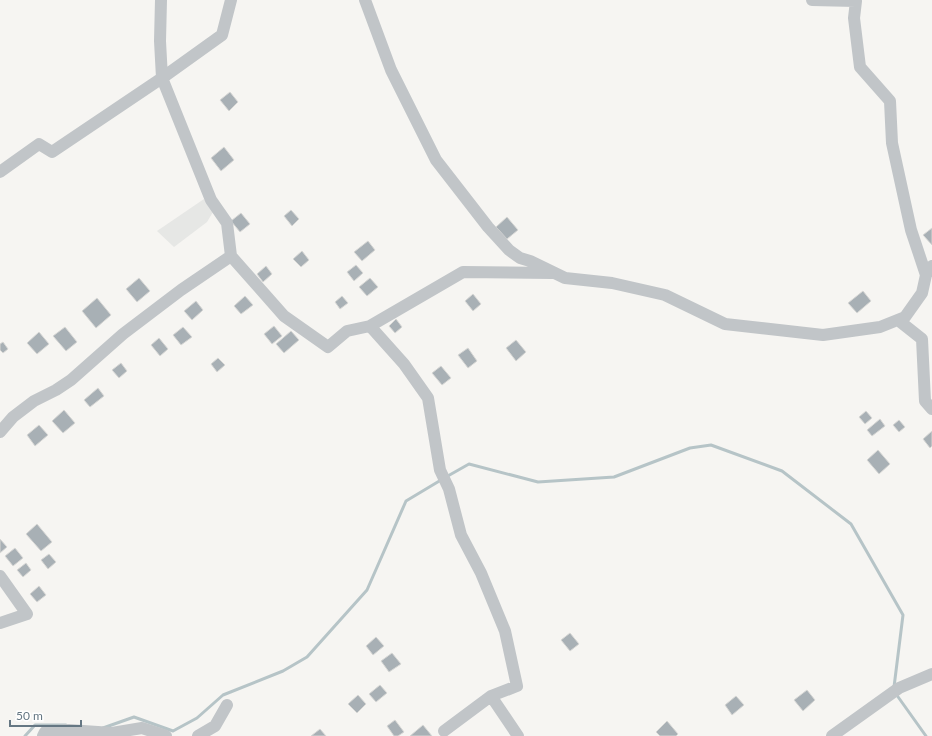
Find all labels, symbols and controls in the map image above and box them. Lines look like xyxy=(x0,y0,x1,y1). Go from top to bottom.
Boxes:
scale bar xyxy=(10,702,81,728)
text: 50 m xyxy=(16,708,43,723)

